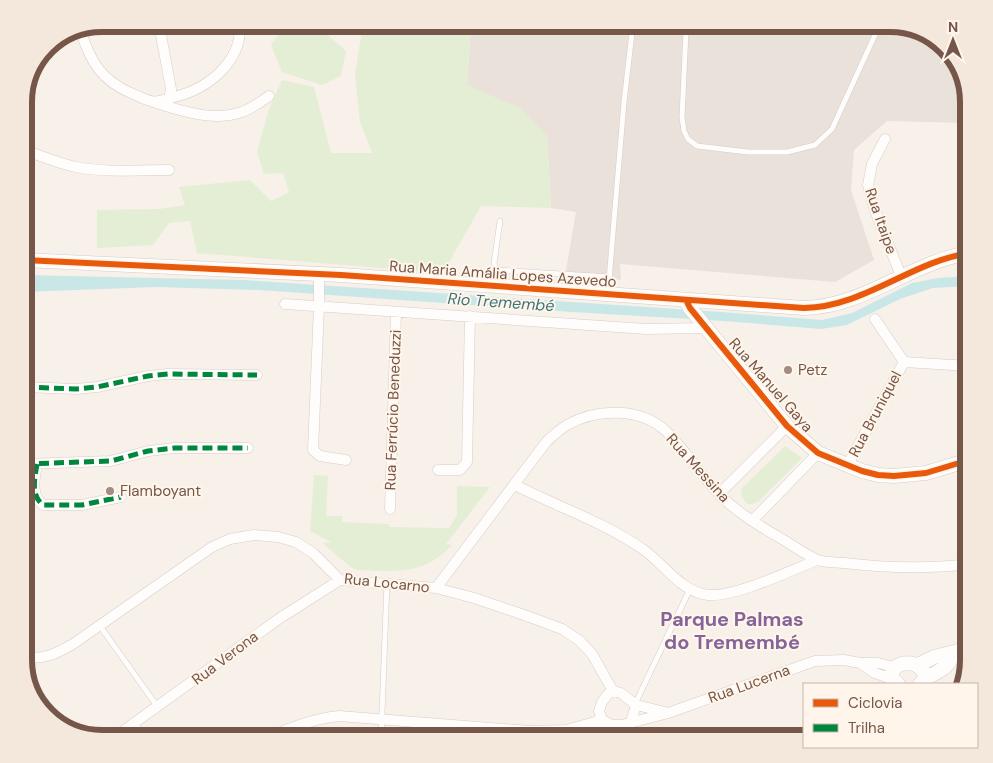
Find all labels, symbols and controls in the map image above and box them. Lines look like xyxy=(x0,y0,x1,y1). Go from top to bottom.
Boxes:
north arrow xyxy=(928,15,978,65)
text: N xyxy=(948,18,958,36)
street label: Rua Itaipe xyxy=(860,185,902,257)
street label: Rua Maria Amália Lopes Azevedo xyxy=(389,256,617,292)
water label: Rio Tremembé xyxy=(447,288,555,316)
street label: Rua Ferrúcio Beneduzzi xyxy=(380,329,406,491)
street label: Rua Manuel Gaya xyxy=(724,334,818,436)
place label: Petz xyxy=(798,360,827,380)
marker: Petz xyxy=(782,364,794,376)
street label: Rua Bruniquel xyxy=(844,367,906,461)
street label: Rua Messina xyxy=(662,429,734,507)
place label: Flamboyant xyxy=(120,481,201,501)
marker: Flamboyant xyxy=(104,485,116,497)
street label: Rua Locarno xyxy=(343,569,431,597)
district label: Parque Palmas do Tremembé xyxy=(660,606,804,655)
street label: Rua Verona xyxy=(188,626,262,690)
street label: Rua Lucerna xyxy=(705,660,793,708)
legend xyxy=(803,683,978,748)
text: Ciclovia xyxy=(848,693,902,713)
text: Trilha xyxy=(848,718,885,738)

